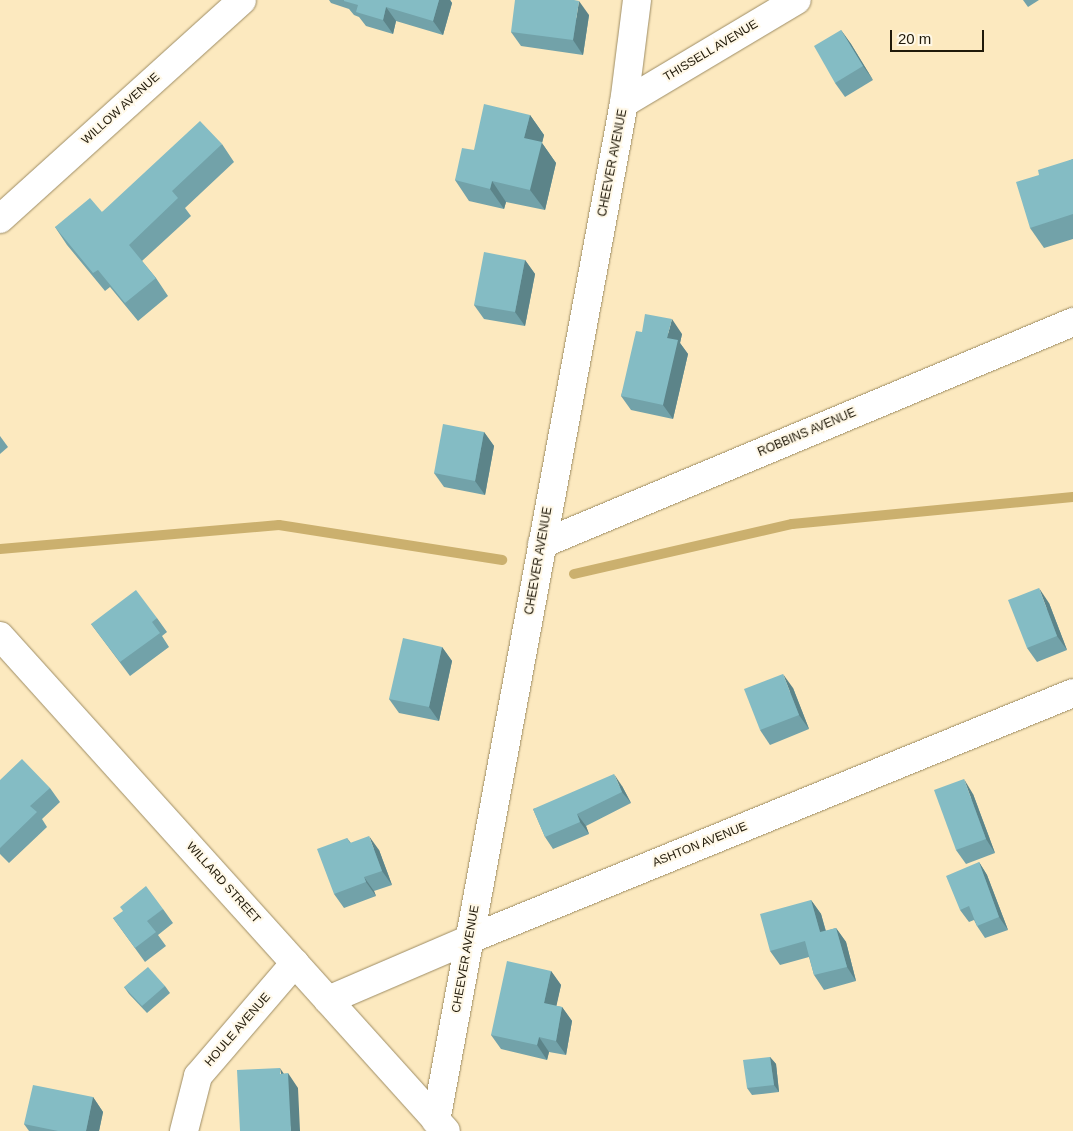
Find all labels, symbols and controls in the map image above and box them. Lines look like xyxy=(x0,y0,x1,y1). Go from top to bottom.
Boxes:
street label: THISSELL AVENUE xyxy=(661,17,761,85)
scale bar xyxy=(893,20,987,52)
text: 20 m xyxy=(898,30,931,47)
street label: WILLOW AVENUE xyxy=(79,70,163,148)
street label: CHEEVER AVENUE xyxy=(595,108,631,218)
street label: ROBBINS AVENUE xyxy=(755,406,859,460)
street label: CHEEVER AVENUE xyxy=(522,506,556,616)
street label: ASHTON AVENUE xyxy=(650,819,750,871)
street label: WILLARD STREET xyxy=(183,840,263,926)
street label: CHEEVER AVENUE xyxy=(449,904,483,1014)
street label: HOULE AVENUE xyxy=(202,990,274,1070)

